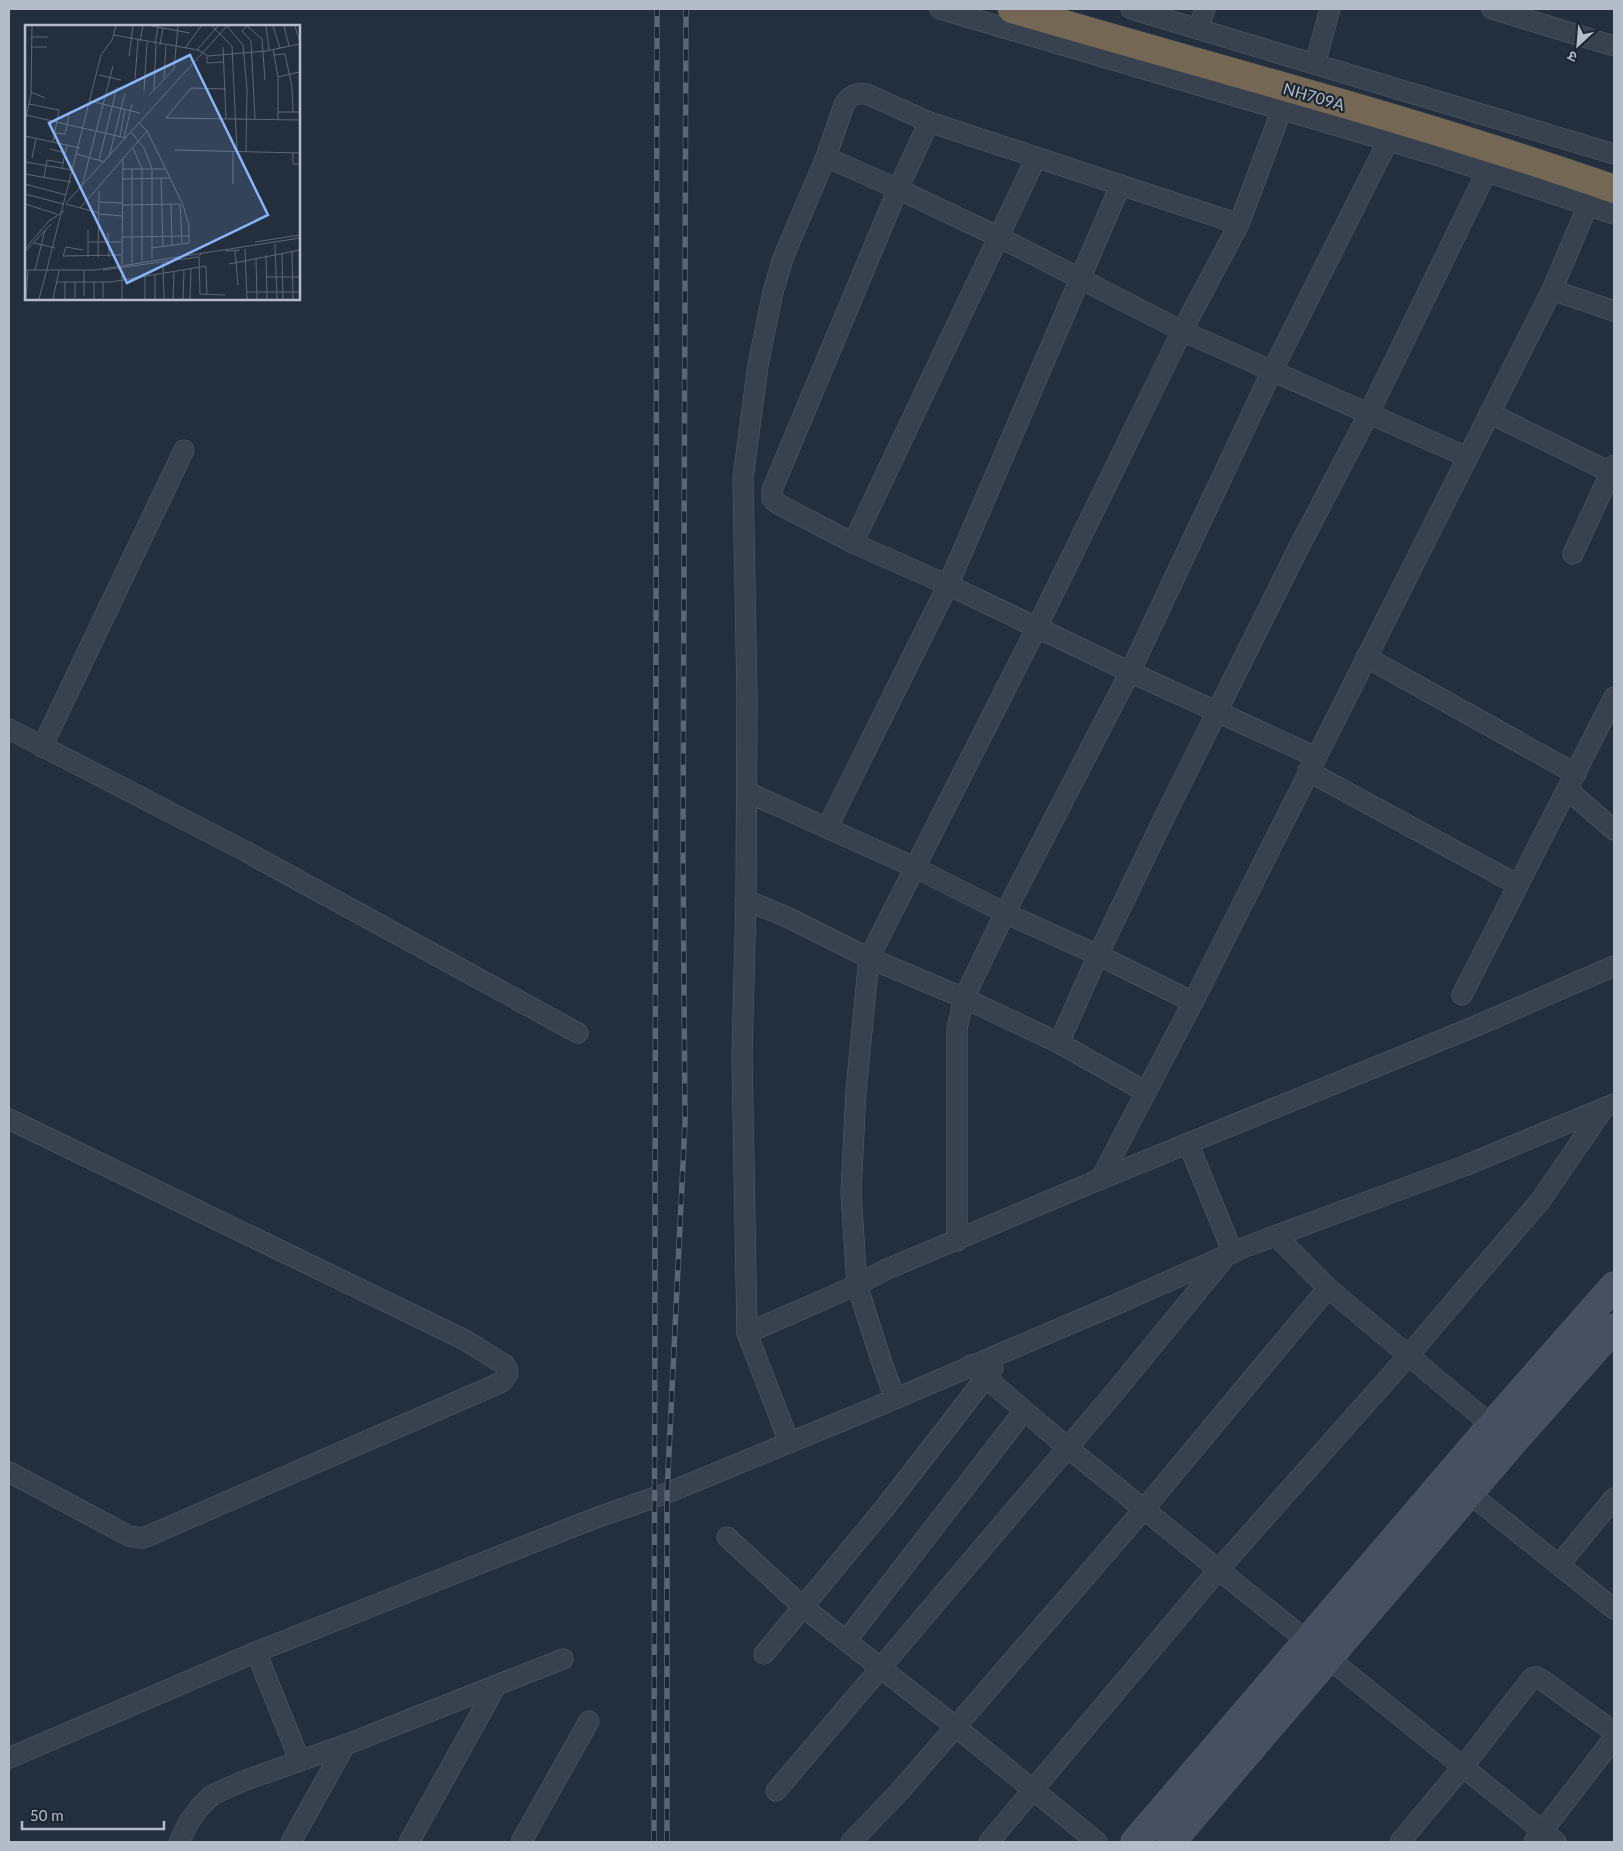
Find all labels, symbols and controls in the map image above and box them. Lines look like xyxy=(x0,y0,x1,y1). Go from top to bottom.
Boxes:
north arrow xyxy=(1553,20,1603,70)
inset map xyxy=(25,25,300,300)
text: उ xyxy=(1564,47,1579,67)
street label: NH709A xyxy=(1281,78,1347,114)
scale bar xyxy=(22,1798,165,1830)
text: 50 m xyxy=(30,1806,64,1824)

